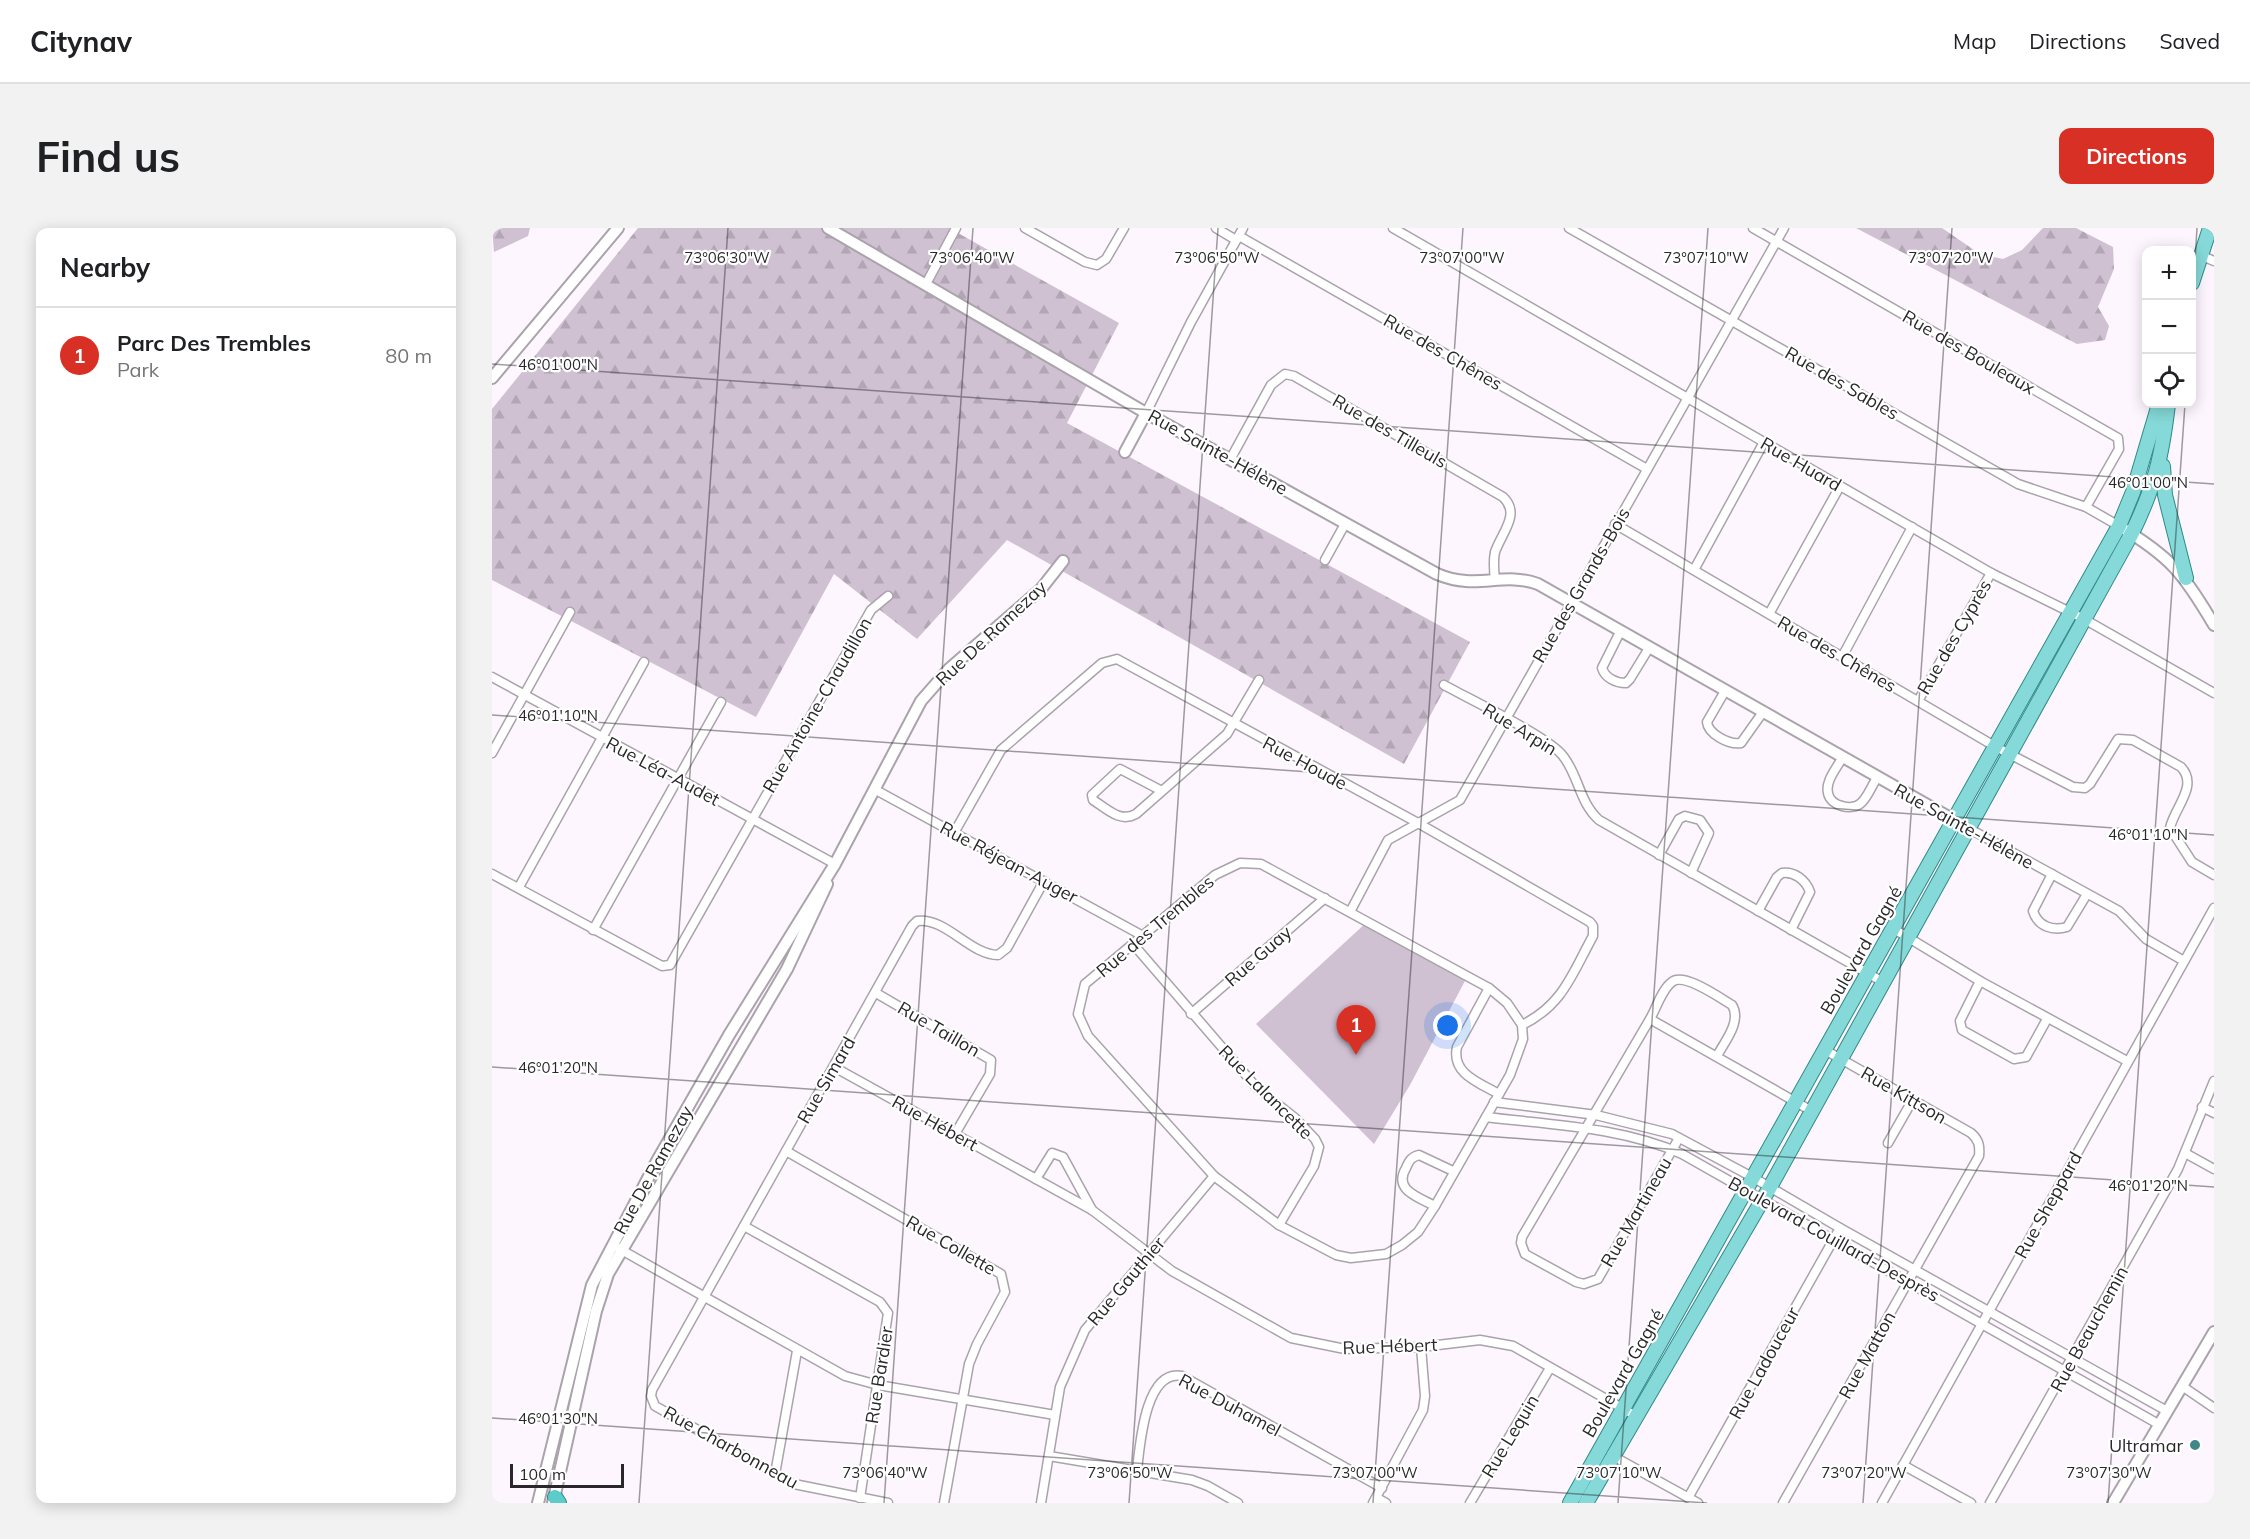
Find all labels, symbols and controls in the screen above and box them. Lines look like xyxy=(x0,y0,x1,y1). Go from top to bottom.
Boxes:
text: Citynav xyxy=(30,24,132,59)
text: Map xyxy=(1953,28,1996,54)
text: Directions xyxy=(2029,28,2126,54)
text: Saved xyxy=(2159,28,2220,54)
button: Directions xyxy=(2059,128,2214,184)
text: Find us xyxy=(36,130,180,183)
map controls xyxy=(2142,246,2196,408)
button: + xyxy=(2142,246,2196,300)
text: 73°06'30"W xyxy=(684,248,770,267)
text: 73°06'40"W xyxy=(929,248,1015,267)
text: 73°06'50"W xyxy=(1174,248,1260,267)
text: 73°07'00"W xyxy=(1419,248,1505,267)
text: 73°07'10"W xyxy=(1663,248,1749,267)
text: 73°07'20"W xyxy=(1908,248,1994,267)
text: Nearby xyxy=(60,251,150,284)
button: − xyxy=(2142,300,2196,354)
street label: Rue des Bouleaux xyxy=(1899,305,2040,399)
street label: Rue des Chênes xyxy=(1379,309,1507,395)
text: Parc Des Trembles xyxy=(117,329,311,357)
street label: Rue des Sables xyxy=(1781,341,1903,425)
text: 1 xyxy=(74,343,86,368)
text: 80 m xyxy=(385,343,432,368)
button: locate xyxy=(2142,354,2196,408)
text: 46°01'00"N xyxy=(518,355,598,374)
text: Park xyxy=(117,357,159,382)
street label: Rue des Tilleuls xyxy=(1329,389,1452,473)
street label: Rue Sainte-Hélène xyxy=(1144,404,1292,500)
street label: Rue Huard xyxy=(1756,432,1846,496)
text: 46°01'00"N xyxy=(2108,473,2188,492)
street label: Rue des Grands-Bois xyxy=(1527,503,1635,667)
street label: Rue De Ramezay xyxy=(931,575,1052,690)
street label: Rue des Cyprès xyxy=(1912,575,1996,699)
street label: Rue des Chênes xyxy=(1773,611,1901,697)
street label: Rue Antoine-Chaudillon xyxy=(757,613,877,797)
street label: Rue Arpin xyxy=(1479,698,1561,760)
text: 46°01'10"N xyxy=(518,706,598,725)
street label: Rue Léa-Audet xyxy=(602,731,724,811)
street label: Rue Houde xyxy=(1259,731,1351,795)
street label: Rue Sainte-Hélène xyxy=(1890,778,2038,874)
street label: Rue Réjean-Auger xyxy=(936,816,1082,908)
text: 46°01'10"N xyxy=(2108,825,2188,844)
street label: Rue des Trembles xyxy=(1091,870,1219,982)
street label: Boulevard Gagné xyxy=(1815,882,1907,1018)
street label: Rue Guay xyxy=(1220,920,1296,991)
street label: Rue Taillon xyxy=(894,996,984,1062)
pin: 1 xyxy=(1336,1006,1376,1055)
your location xyxy=(1433,1011,1462,1040)
street label: Rue Simard xyxy=(792,1032,860,1128)
street label: Rue Lalancette xyxy=(1214,1040,1318,1144)
text: 46°01'20"N xyxy=(518,1058,598,1077)
street label: Rue Kittson xyxy=(1857,1061,1951,1129)
street label: Rue Hébert xyxy=(888,1090,982,1156)
street label: Rue De Ramezay xyxy=(608,1101,698,1238)
street label: Rue Sheppard xyxy=(2009,1148,2087,1262)
street label: Rue Martineau xyxy=(1595,1153,1677,1271)
street label: Boulevard Couillard-Desprès xyxy=(1724,1171,1944,1307)
text: 46°01'20"N xyxy=(2108,1176,2188,1195)
street label: Rue Collette xyxy=(902,1210,1000,1280)
street label: Rue Gauthier xyxy=(1082,1231,1170,1330)
street label: Rue Beauchemin xyxy=(2045,1262,2133,1396)
street label: Rue Ladouceur xyxy=(1724,1302,1805,1423)
street label: Boulevard Gagné xyxy=(1577,1305,1669,1441)
street label: Rue Matton xyxy=(1834,1307,1900,1403)
street label: Rue Bardier xyxy=(860,1324,898,1425)
street label: Rue Hébert xyxy=(1342,1333,1438,1359)
street label: Rue Duhamel xyxy=(1175,1368,1285,1442)
street label: Rue Lequin xyxy=(1476,1390,1544,1482)
street label: Rue Charbonneau xyxy=(660,1400,802,1494)
text: 46°01'30"N xyxy=(518,1409,598,1428)
place label: Ultramar xyxy=(2109,1434,2183,1457)
marker: Ultramar xyxy=(2188,1438,2202,1452)
scale bar xyxy=(510,1461,624,1488)
text: 73°06'40"W xyxy=(842,1463,928,1482)
text: 73°06'50"W xyxy=(1087,1463,1173,1482)
text: 73°07'00"W xyxy=(1332,1463,1418,1482)
text: 73°07'10"W xyxy=(1576,1463,1662,1482)
text: 73°07'20"W xyxy=(1821,1463,1907,1482)
text: 73°07'30"W xyxy=(2066,1463,2152,1482)
text: 100 m xyxy=(519,1464,566,1484)

